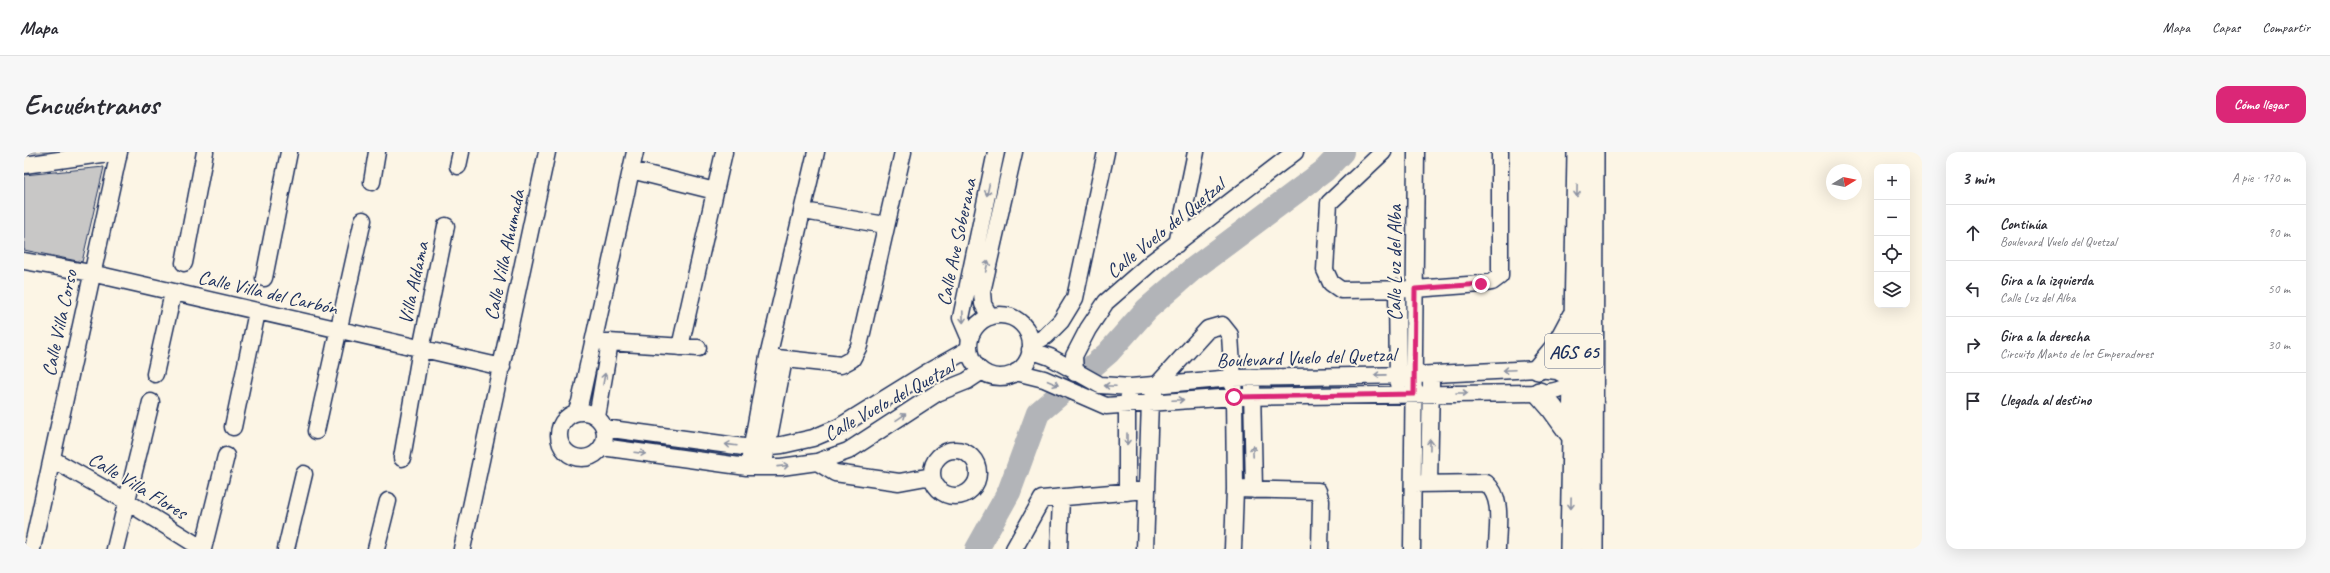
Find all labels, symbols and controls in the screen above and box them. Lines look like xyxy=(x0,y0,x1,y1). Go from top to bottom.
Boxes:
text: Mapa xyxy=(20,16,57,40)
text: Mapa xyxy=(2163,19,2190,36)
text: Capas xyxy=(2212,19,2240,36)
text: Compartir xyxy=(2262,19,2310,36)
button: Cómo llegar xyxy=(2216,86,2306,123)
text: Encuéntranos xyxy=(24,87,159,122)
north arrow xyxy=(1826,164,1862,200)
map controls xyxy=(1874,164,1910,308)
button: + xyxy=(1874,164,1910,200)
text: 3 min xyxy=(1962,168,1995,189)
text: A pie · 170 m xyxy=(2232,170,2290,186)
street label: Calle Vuelo del Quetzal xyxy=(1101,171,1233,284)
street label: Calle Ave Soberana xyxy=(931,175,982,308)
one-way arrow xyxy=(983,183,991,196)
one-way arrow xyxy=(1573,184,1581,197)
street label: Calle Villa Ahumada xyxy=(478,186,531,323)
button: − xyxy=(1874,200,1910,236)
street label: Calle Luz del Alba xyxy=(1382,203,1407,321)
text: Continúa xyxy=(2000,215,2047,234)
icon: ahead xyxy=(1962,222,1984,244)
text: 90 m xyxy=(2268,225,2290,241)
text: Boulevard Vuelo del Quetzal xyxy=(2000,234,2117,250)
button: locate xyxy=(1874,236,1910,272)
street label: Villa Aldama xyxy=(393,238,435,327)
one-way arrow xyxy=(984,260,992,273)
street label: Calle Villa del Carbón xyxy=(196,264,341,321)
street label: Calle Villa Corso xyxy=(36,267,83,378)
text: Gira a la izquierda xyxy=(2000,271,2093,290)
button: layers xyxy=(1874,272,1910,308)
route end xyxy=(1472,275,1490,293)
icon: left xyxy=(1962,278,1984,300)
text: 50 m xyxy=(2268,281,2290,297)
text: Calle Luz del Alba xyxy=(2000,290,2075,306)
one-way arrow xyxy=(959,310,966,323)
text: Gira a la derecha xyxy=(2000,327,2089,346)
road number: AGS 65 xyxy=(1545,334,1603,368)
icon: right xyxy=(1962,334,1984,356)
text: 30 m xyxy=(2268,337,2290,353)
street label: Boulevard Vuelo del Quetzal xyxy=(1216,342,1400,373)
text: Circuito Manto de los Emperadores xyxy=(2000,346,2153,362)
street label: Calle Vuelo del Quetzal xyxy=(820,352,962,447)
one-way arrow xyxy=(1503,367,1516,374)
one-way arrow xyxy=(1374,371,1387,379)
one-way arrow xyxy=(600,373,608,386)
one-way arrow xyxy=(1047,380,1059,387)
one-way arrow xyxy=(1104,383,1117,390)
route start xyxy=(1225,388,1243,406)
one-way arrow xyxy=(1455,389,1468,397)
icon: arrive xyxy=(1962,390,1984,412)
text: Llegada al destino xyxy=(2000,391,2091,410)
one-way arrow xyxy=(1171,396,1184,404)
one-way arrow xyxy=(895,413,906,421)
one-way arrow xyxy=(1123,432,1131,445)
one-way arrow xyxy=(1426,439,1434,452)
one-way arrow xyxy=(725,441,738,449)
one-way arrow xyxy=(1250,445,1257,458)
street label: Calle Villa Flores xyxy=(84,446,193,526)
one-way arrow xyxy=(633,449,646,457)
one-way arrow xyxy=(776,463,789,470)
one-way arrow xyxy=(1567,496,1575,509)

